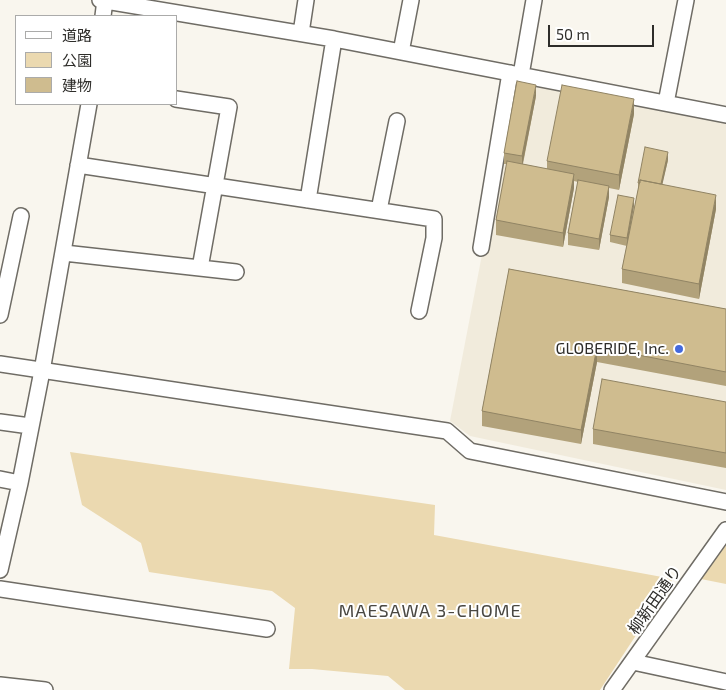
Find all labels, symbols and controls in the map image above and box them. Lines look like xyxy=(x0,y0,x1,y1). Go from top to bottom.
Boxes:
legend xyxy=(15,15,178,105)
scale bar xyxy=(551,15,657,47)
text: 50 m xyxy=(556,25,590,43)
text: 道路 xyxy=(62,26,92,44)
text: 公園 xyxy=(62,51,92,69)
text: 建物 xyxy=(62,76,92,94)
place label: GLOBERIDE, Inc. xyxy=(556,339,669,359)
marker: GLOBERIDE, Inc. xyxy=(673,343,685,355)
street label: 柳新田通り xyxy=(624,562,686,638)
district label: MAESAWA 3-CHOME xyxy=(337,600,523,622)

